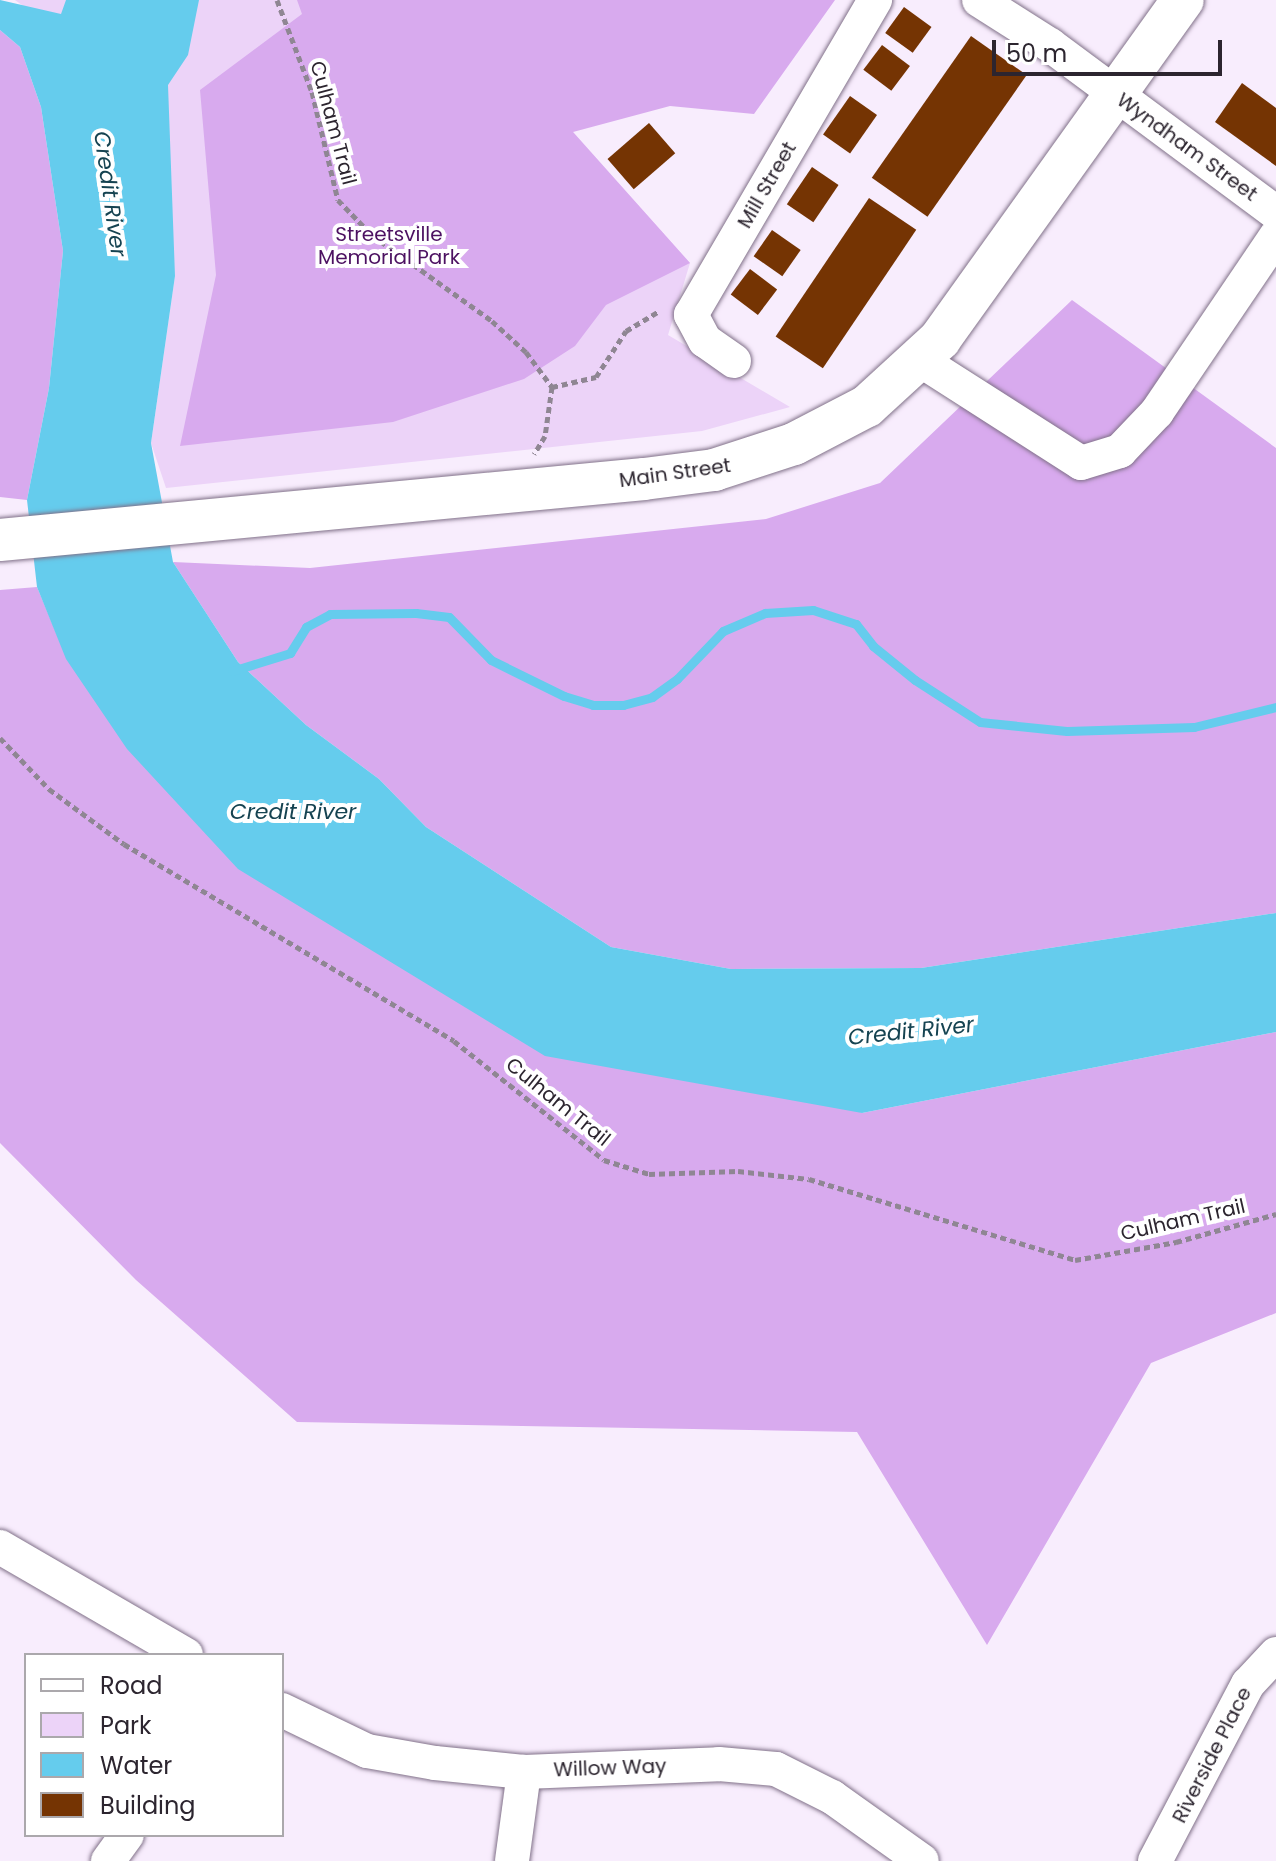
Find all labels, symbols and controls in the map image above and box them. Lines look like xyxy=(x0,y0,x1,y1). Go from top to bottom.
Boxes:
scale bar xyxy=(996,24,1226,74)
text: 50 m xyxy=(1006,37,1067,70)
street label: Culham Trail xyxy=(305,59,361,187)
street label: Wyndham Street xyxy=(1112,88,1262,206)
water label: Credit River xyxy=(88,129,132,259)
street label: Mill Street xyxy=(733,137,801,233)
park label: Streetsville Memorial Park xyxy=(318,222,460,269)
street label: Main Street xyxy=(618,453,732,493)
water label: Credit River xyxy=(230,799,356,825)
water label: Credit River xyxy=(847,1011,975,1051)
street label: Culham Trail xyxy=(501,1053,615,1151)
street label: Culham Trail xyxy=(1118,1194,1248,1246)
legend xyxy=(24,1653,284,1837)
text: Road xyxy=(100,1669,162,1702)
street label: Riverside Place xyxy=(1167,1683,1257,1827)
text: Park xyxy=(100,1709,151,1742)
text: Water xyxy=(100,1749,172,1782)
street label: Willow Way xyxy=(553,1754,667,1782)
text: Building xyxy=(100,1789,196,1822)

